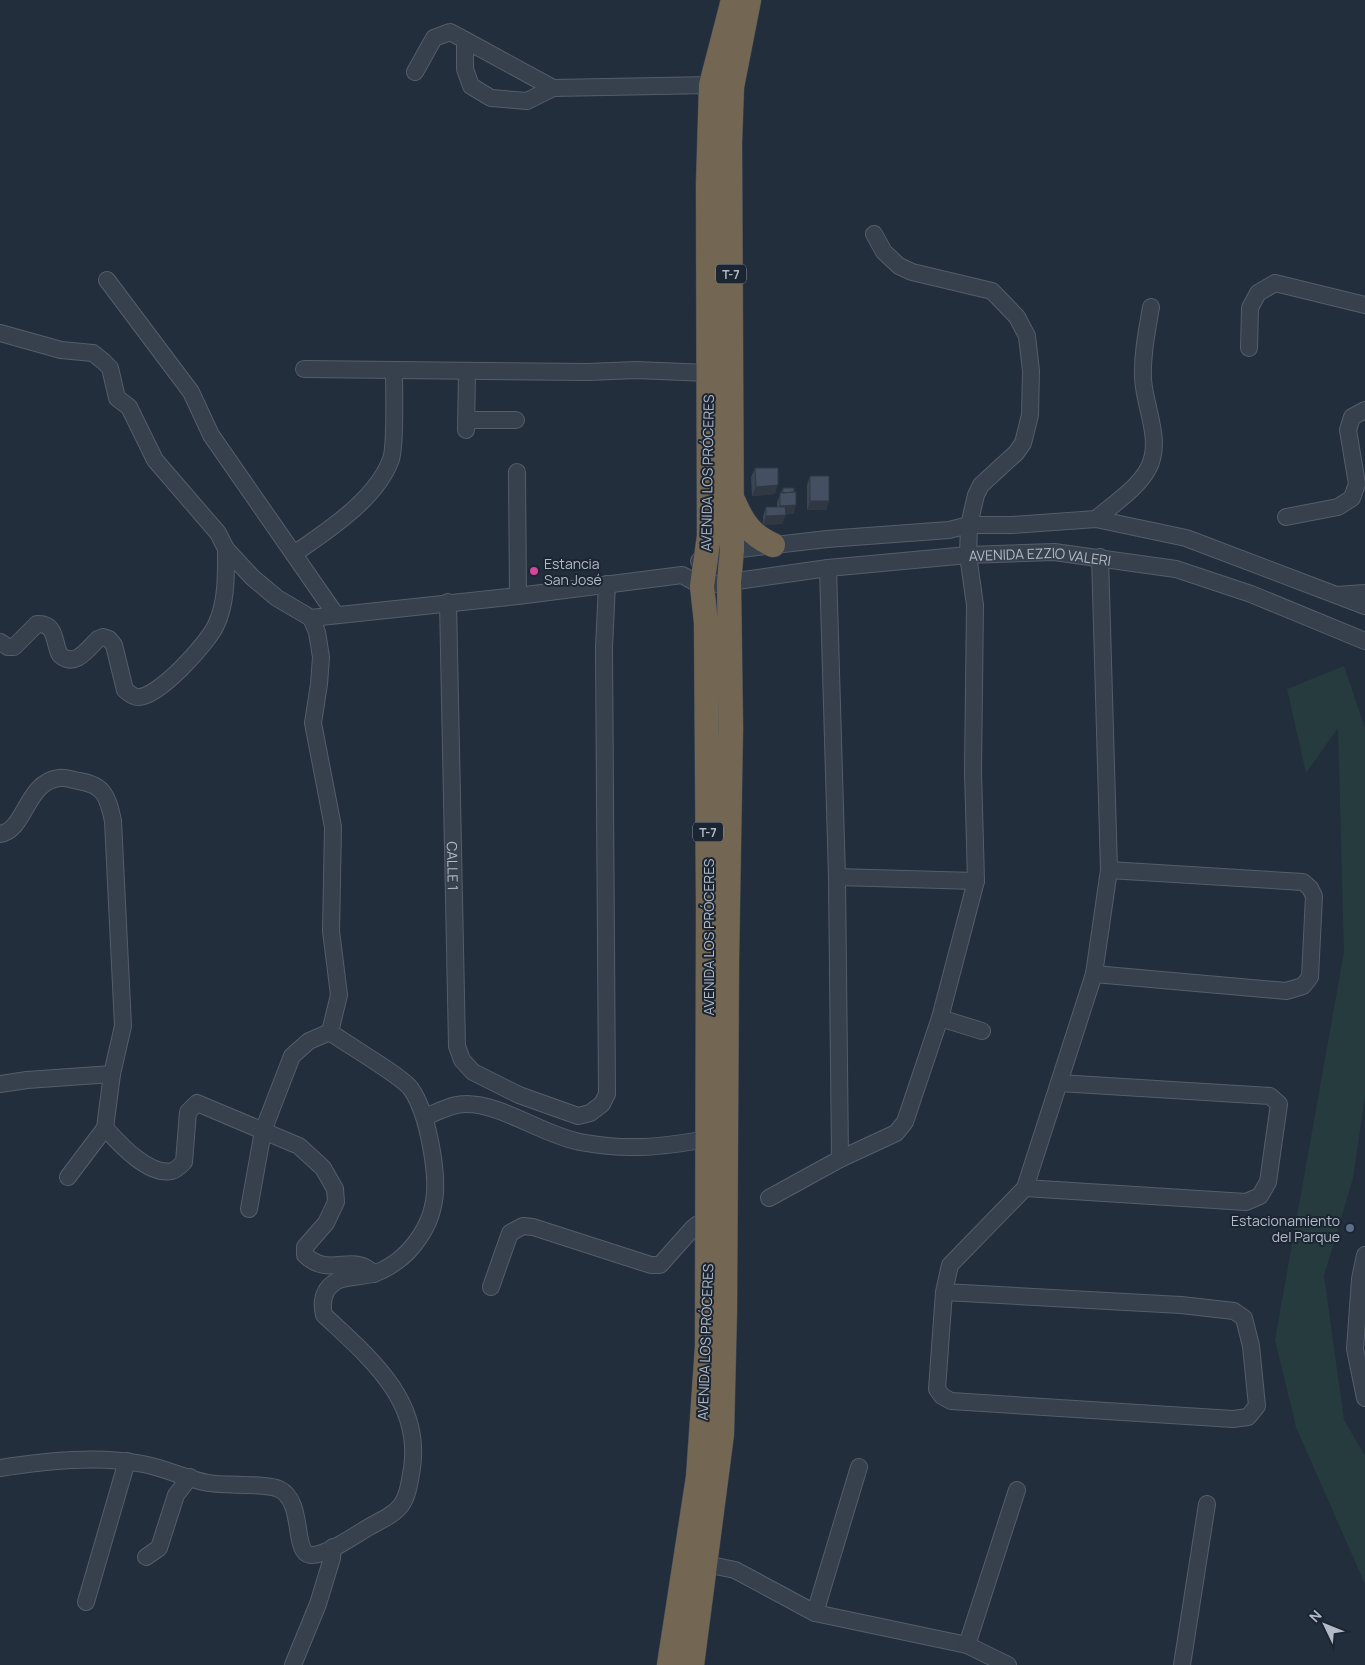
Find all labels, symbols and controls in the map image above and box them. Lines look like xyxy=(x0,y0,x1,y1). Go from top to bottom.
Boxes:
road number: T-7 xyxy=(716,264,746,284)
street label: AVENIDA LOS PRÓCERES xyxy=(696,394,718,552)
street label: AVENIDA EZZIO VALERI xyxy=(968,542,1112,569)
place label: Estancia San José xyxy=(544,554,602,589)
marker: Estancia San José xyxy=(528,565,540,577)
road number: T-7 xyxy=(693,822,723,842)
street label: CALLE 1 xyxy=(443,841,463,891)
street label: AVENIDA LOS PRÓCERES xyxy=(699,858,718,1015)
place label: Estacionamiento del Parque xyxy=(1231,1211,1340,1246)
marker: Estacionamiento del Parque xyxy=(1344,1222,1356,1234)
street label: AVENIDA LOS PRÓCERES xyxy=(693,1263,717,1421)
north arrow xyxy=(1300,1600,1350,1650)
text: N xyxy=(1305,1606,1326,1626)

